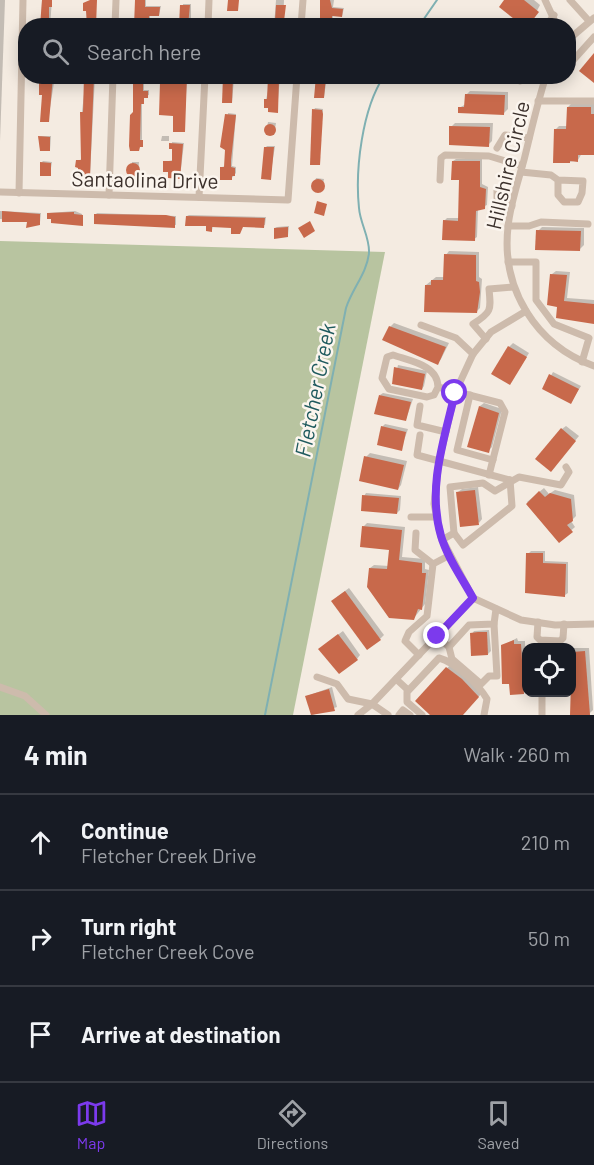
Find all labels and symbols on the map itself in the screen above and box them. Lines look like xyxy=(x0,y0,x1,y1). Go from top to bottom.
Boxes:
street label: Hillshire Circle xyxy=(480,98,534,232)
street label: Santaolina Drive xyxy=(71,165,219,193)
water label: Fletcher Creek xyxy=(288,321,340,459)
route start xyxy=(441,379,467,405)
route end xyxy=(423,622,449,648)

